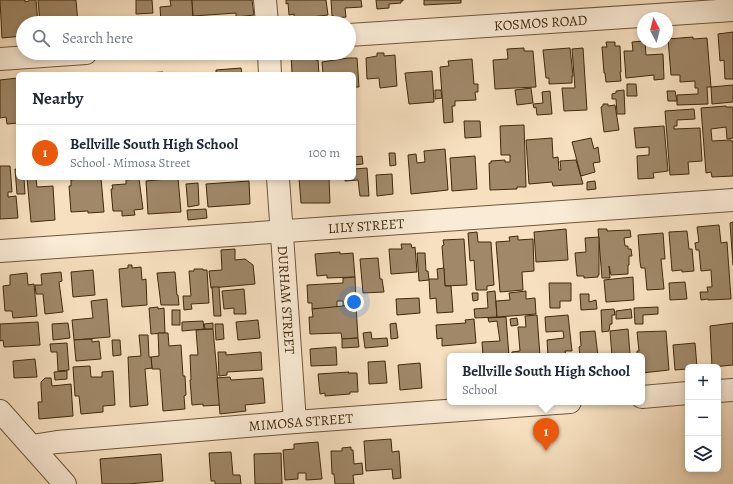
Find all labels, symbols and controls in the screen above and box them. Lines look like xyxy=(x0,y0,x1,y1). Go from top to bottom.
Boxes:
street label: KOSMOS ROAD xyxy=(493,10,588,35)
north arrow xyxy=(637,12,673,48)
search box xyxy=(16,16,356,60)
icon: search xyxy=(30,27,52,49)
text: Search here xyxy=(62,28,133,48)
text: Nearby xyxy=(32,87,83,110)
text: Bellville South High School xyxy=(70,134,238,154)
text: 1 xyxy=(43,144,47,161)
text: 100 m xyxy=(308,144,340,161)
text: School · Mimosa Street xyxy=(70,154,191,171)
street label: LILY STREET xyxy=(327,213,405,238)
street label: DURHAM STREET xyxy=(273,245,300,355)
your location xyxy=(344,292,364,312)
popup xyxy=(447,353,645,405)
text: Bellville South High School xyxy=(462,361,630,381)
map controls xyxy=(685,364,721,472)
button: + xyxy=(685,364,721,400)
text: School xyxy=(462,381,497,398)
button: − xyxy=(685,400,721,436)
street label: MIMOSA STREET xyxy=(248,408,354,435)
pin: 1 xyxy=(533,418,559,451)
button: layers xyxy=(685,436,721,472)

